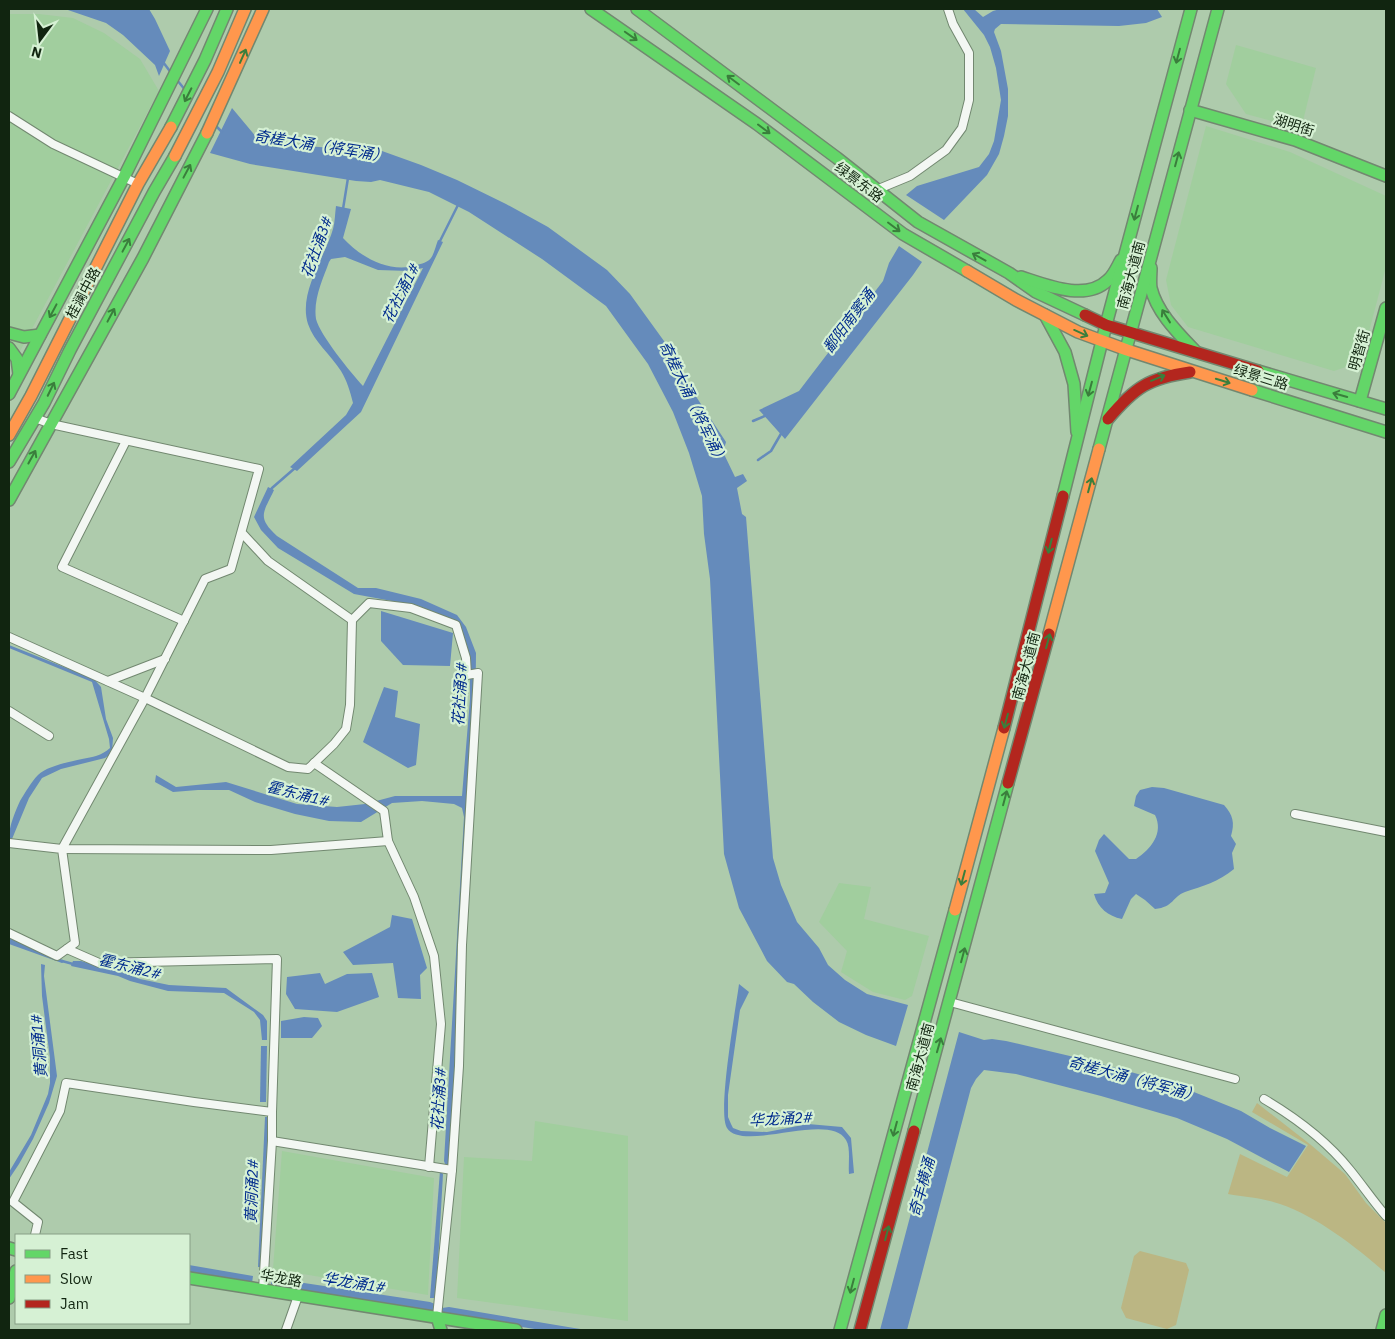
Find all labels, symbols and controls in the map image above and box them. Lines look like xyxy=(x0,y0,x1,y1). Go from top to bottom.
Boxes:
north arrow xyxy=(15,15,65,65)
one-way arrow xyxy=(624,31,638,41)
text: N xyxy=(29,43,44,63)
one-way arrow xyxy=(1173,47,1183,63)
one-way arrow xyxy=(240,48,249,63)
one-way arrow xyxy=(727,75,740,86)
one-way arrow xyxy=(183,87,192,102)
street label: 湖明街 xyxy=(1271,110,1317,140)
one-way arrow xyxy=(757,124,770,135)
water label: 奇槎大涌（将军涌） xyxy=(253,126,389,165)
one-way arrow xyxy=(1173,151,1183,167)
street label: 绿景东路 xyxy=(831,158,887,206)
one-way arrow xyxy=(182,164,192,179)
one-way arrow xyxy=(1131,204,1140,220)
water label: 花社涌3# xyxy=(297,213,337,280)
one-way arrow xyxy=(887,222,900,233)
one-way arrow xyxy=(122,238,131,253)
street label: 南海大道南 xyxy=(1113,239,1149,311)
one-way arrow xyxy=(972,251,986,261)
water label: 花社涌1# xyxy=(378,259,424,326)
street label: 桂澜中路 xyxy=(62,264,104,322)
water label: 鄱阳南窦涌 xyxy=(818,283,880,356)
one-way arrow xyxy=(48,303,58,318)
one-way arrow xyxy=(107,308,116,323)
one-way arrow xyxy=(1160,310,1170,324)
street label: 明智街 xyxy=(1345,327,1373,373)
one-way arrow xyxy=(1073,328,1088,338)
water label: 奇槎大涌（将军涌） xyxy=(655,338,732,468)
street label: 绿景三路 xyxy=(1232,360,1290,394)
one-way arrow xyxy=(1150,372,1165,382)
one-way arrow xyxy=(1215,376,1231,386)
one-way arrow xyxy=(1085,380,1094,396)
one-way arrow xyxy=(47,382,56,397)
one-way arrow xyxy=(1332,389,1348,399)
one-way arrow xyxy=(28,450,38,465)
one-way arrow xyxy=(1086,477,1096,493)
one-way arrow xyxy=(1045,538,1054,554)
street label: 南海大道南 xyxy=(1008,630,1044,702)
one-way arrow xyxy=(1044,634,1053,650)
water label: 花社涌3# xyxy=(448,661,471,727)
one-way arrow xyxy=(1001,712,1010,728)
water label: 霍东涌1# xyxy=(265,777,332,811)
one-way arrow xyxy=(1001,791,1011,807)
one-way arrow xyxy=(958,869,968,885)
one-way arrow xyxy=(959,948,968,964)
water label: 霍东涌2# xyxy=(97,950,164,984)
water label: 黄洞涌1# xyxy=(26,1012,51,1079)
street label: 南海大道南 xyxy=(902,1021,938,1093)
one-way arrow xyxy=(934,1037,944,1053)
water label: 奇槎大涌（将军涌） xyxy=(1066,1052,1202,1105)
water label: 花社涌3# xyxy=(427,1066,450,1132)
water label: 华龙涌2# xyxy=(748,1107,814,1130)
one-way arrow xyxy=(889,1121,899,1137)
water label: 奇丰横涌 xyxy=(905,1154,939,1218)
water label: 黄洞涌2# xyxy=(241,1158,262,1223)
one-way arrow xyxy=(883,1225,892,1241)
legend xyxy=(15,1234,190,1324)
text: Fast xyxy=(60,1244,88,1263)
street label: 华龙路 xyxy=(259,1265,303,1291)
water label: 华龙涌1# xyxy=(321,1268,388,1297)
text: Slow xyxy=(60,1269,93,1288)
one-way arrow xyxy=(846,1278,856,1294)
text: Jam xyxy=(60,1294,89,1313)

